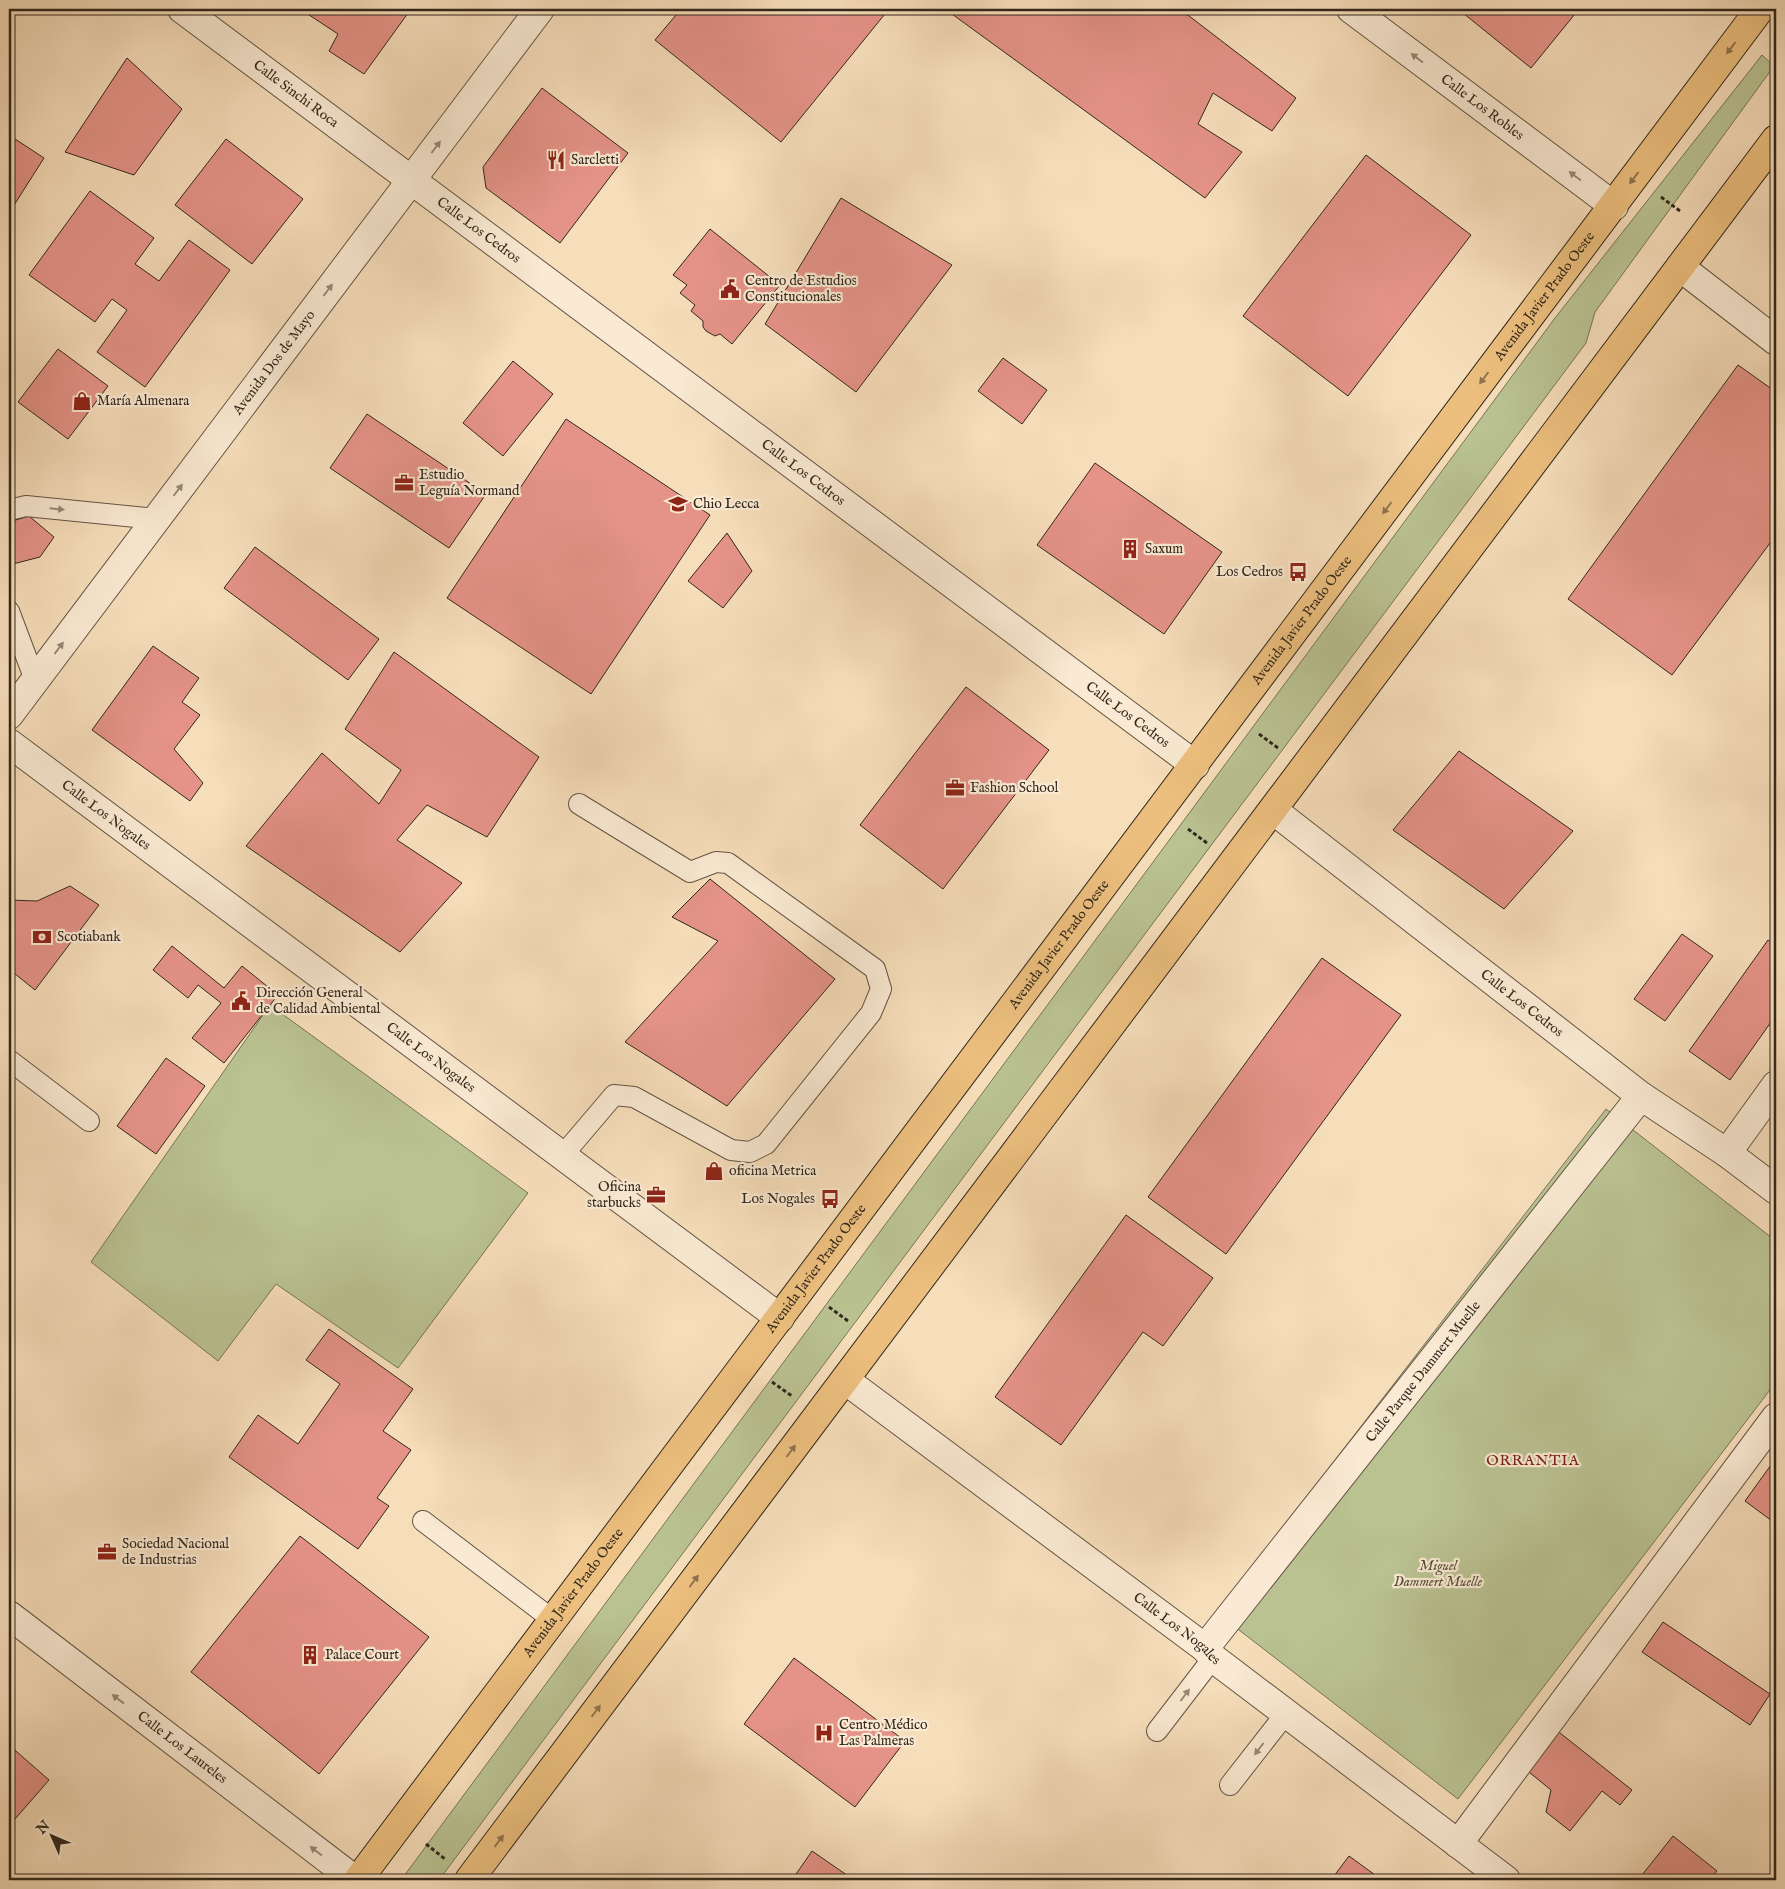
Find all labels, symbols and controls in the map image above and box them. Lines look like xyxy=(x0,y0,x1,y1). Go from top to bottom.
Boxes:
one-way arrow xyxy=(1726,41,1737,54)
one-way arrow xyxy=(1410,53,1424,63)
street label: Calle Sinchi Roca xyxy=(250,56,343,132)
street label: Calle Los Robles xyxy=(1437,70,1528,144)
one-way arrow xyxy=(431,140,441,154)
restaurant icon: Sarcletti xyxy=(545,149,567,171)
place label: Sarcletti xyxy=(571,151,619,169)
one-way arrow xyxy=(1569,171,1582,182)
one-way arrow xyxy=(1629,171,1639,185)
street label: Calle Los Cedros xyxy=(433,193,524,268)
street label: Avenida Javier Prado Oeste xyxy=(1490,228,1599,365)
place label: Centro de Estudios Constitucionales xyxy=(745,272,857,306)
public building icon: Centro de Estudios Constitucionales xyxy=(719,278,741,300)
one-way arrow xyxy=(323,283,333,297)
street label: Avenida Dos de Mayo xyxy=(228,306,320,419)
one-way arrow xyxy=(1479,371,1490,384)
shop icon: María Almenara xyxy=(71,390,93,412)
place label: María Almenara xyxy=(97,392,190,410)
street label: Calle Los Cedros xyxy=(757,435,849,510)
place label: Estudio Leguía Normand xyxy=(419,466,520,500)
office icon: Estudio Leguía Normand xyxy=(393,472,415,494)
one-way arrow xyxy=(172,484,183,497)
school or university icon: Chio Lecca xyxy=(667,493,689,515)
place label: Chio Lecca xyxy=(693,495,760,513)
one-way arrow xyxy=(1382,501,1392,515)
one-way arrow xyxy=(49,505,65,513)
building icon: Saxum xyxy=(1119,538,1141,560)
place label: Saxum xyxy=(1145,540,1183,558)
street label: Avenida Javier Prado Oeste xyxy=(1247,552,1356,689)
bus stop icon: Los Cedros xyxy=(1287,561,1309,583)
place label: Los Cedros xyxy=(1216,563,1283,581)
one-way arrow xyxy=(54,641,64,655)
street label: Calle Los Cedros xyxy=(1082,678,1173,752)
street label: Calle Los Nogales xyxy=(58,776,154,855)
office icon: Fashion School xyxy=(944,777,966,799)
place label: Fashion School xyxy=(970,779,1058,797)
street label: Avenida Javier Prado Oeste xyxy=(1004,876,1114,1013)
bank icon: Scotiabank xyxy=(31,926,53,948)
place label: Scotiabank xyxy=(57,928,121,946)
street label: Calle Los Cedros xyxy=(1477,965,1567,1041)
place label: Dirección General de Calidad Ambiental xyxy=(256,984,381,1018)
public building icon: Dirección General de Calidad Ambiental xyxy=(230,990,252,1012)
street label: Calle Los Nogales xyxy=(382,1018,479,1097)
shop icon: oficina Metrica xyxy=(703,1160,725,1182)
place label: oficina Metrica xyxy=(729,1162,817,1180)
place label: Oficina starbucks xyxy=(587,1178,642,1212)
office icon: Oficina starbucks xyxy=(645,1184,667,1206)
bus stop icon: Los Nogales xyxy=(819,1188,841,1210)
place label: Los Nogales xyxy=(741,1190,815,1208)
street label: Avenida Javier Prado Oeste xyxy=(761,1200,871,1338)
street label: Calle Parque Dammert Muelle xyxy=(1362,1297,1485,1446)
one-way arrow xyxy=(786,1445,797,1458)
district label: ORRANTIA xyxy=(1486,1451,1580,1470)
street label: Avenida Javier Prado Oeste xyxy=(518,1524,628,1662)
place label: Sociedad Nacional de Industrias xyxy=(122,1535,229,1569)
office icon: Sociedad Nacional de Industrias xyxy=(96,1541,118,1563)
park label: Miguel Dammert Muelle xyxy=(1394,1557,1483,1591)
one-way arrow xyxy=(689,1574,699,1588)
street label: Calle Los Nogales xyxy=(1130,1589,1224,1669)
building icon: Palace Court xyxy=(299,1644,321,1666)
place label: Palace Court xyxy=(325,1646,399,1664)
one-way arrow xyxy=(1180,1688,1191,1701)
one-way arrow xyxy=(112,1693,125,1704)
one-way arrow xyxy=(591,1705,602,1718)
street label: Calle Los Laureles xyxy=(133,1707,231,1788)
place label: Centro Médico Las Palmeras xyxy=(839,1716,928,1750)
hospital icon: Centro Médico Las Palmeras xyxy=(813,1722,835,1744)
one-way arrow xyxy=(1254,1742,1265,1755)
north arrow xyxy=(28,1812,78,1862)
text: N xyxy=(32,1817,54,1839)
one-way arrow xyxy=(493,1835,504,1848)
one-way arrow xyxy=(310,1845,323,1856)

